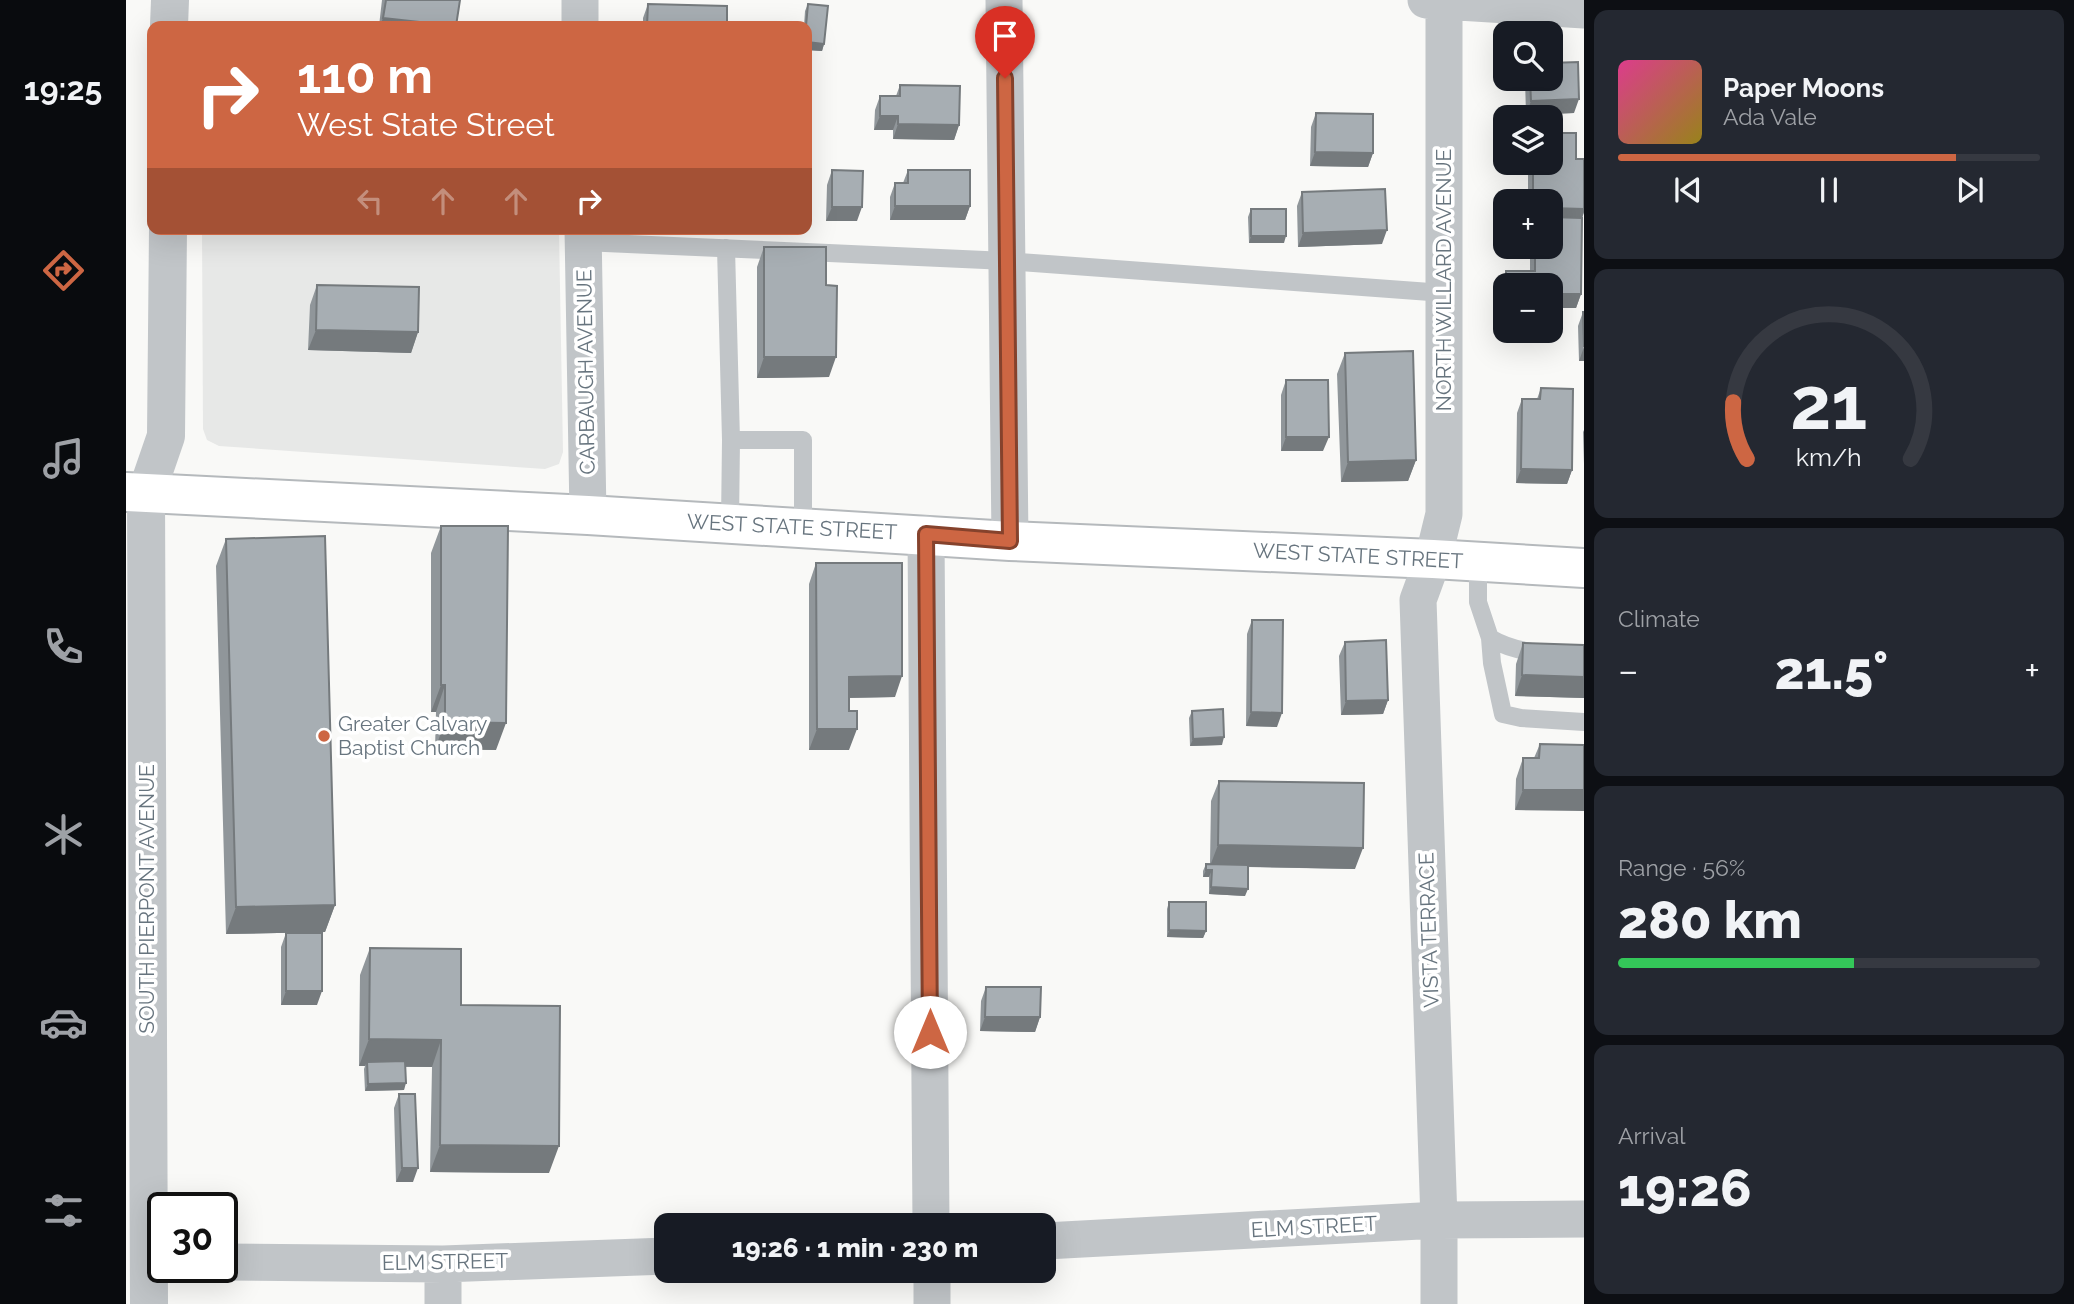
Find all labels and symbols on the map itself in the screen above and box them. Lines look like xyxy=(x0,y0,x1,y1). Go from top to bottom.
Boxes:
pin xyxy=(975,6,1035,78)
street label: NORTH WILLARD AVENUE xyxy=(1431,149,1456,411)
street label: CARBAUGH AVENUE xyxy=(571,269,600,475)
street label: WEST STATE STREET xyxy=(686,509,898,544)
street label: WEST STATE STREET xyxy=(1252,538,1464,573)
place label: Greater Calvary Baptist Church xyxy=(338,711,488,760)
marker: Greater Calvary Baptist Church xyxy=(316,728,332,744)
street label: SOUTH PIERPONT AVENUE xyxy=(134,764,159,1034)
street label: VISTA TERRACE xyxy=(1413,852,1444,1008)
position arrow xyxy=(893,995,967,1069)
speed limit sign: 30 xyxy=(147,1192,238,1283)
street label: ELM STREET xyxy=(1250,1211,1378,1242)
street label: ELM STREET xyxy=(382,1248,509,1275)

